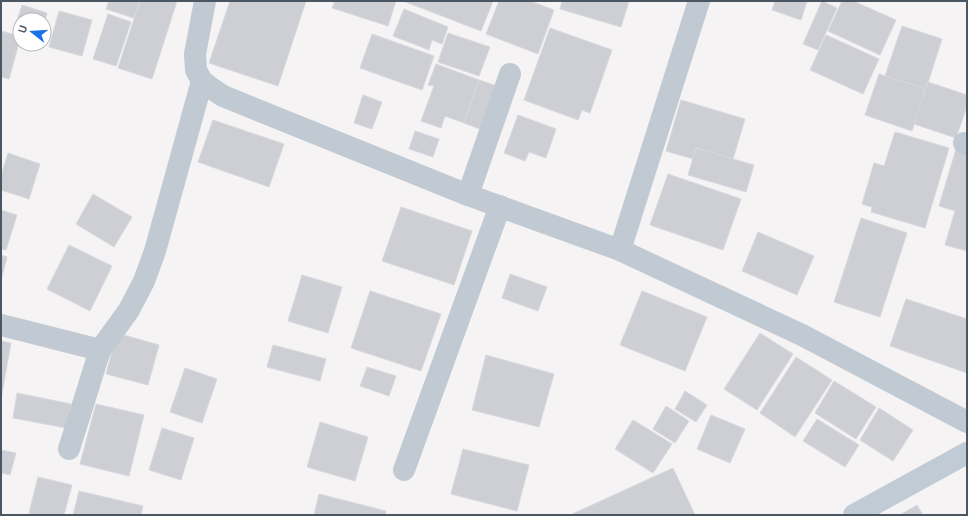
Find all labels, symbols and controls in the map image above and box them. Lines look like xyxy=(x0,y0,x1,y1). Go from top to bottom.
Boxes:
north arrow xyxy=(12,12,52,52)
text: U xyxy=(15,23,30,35)

